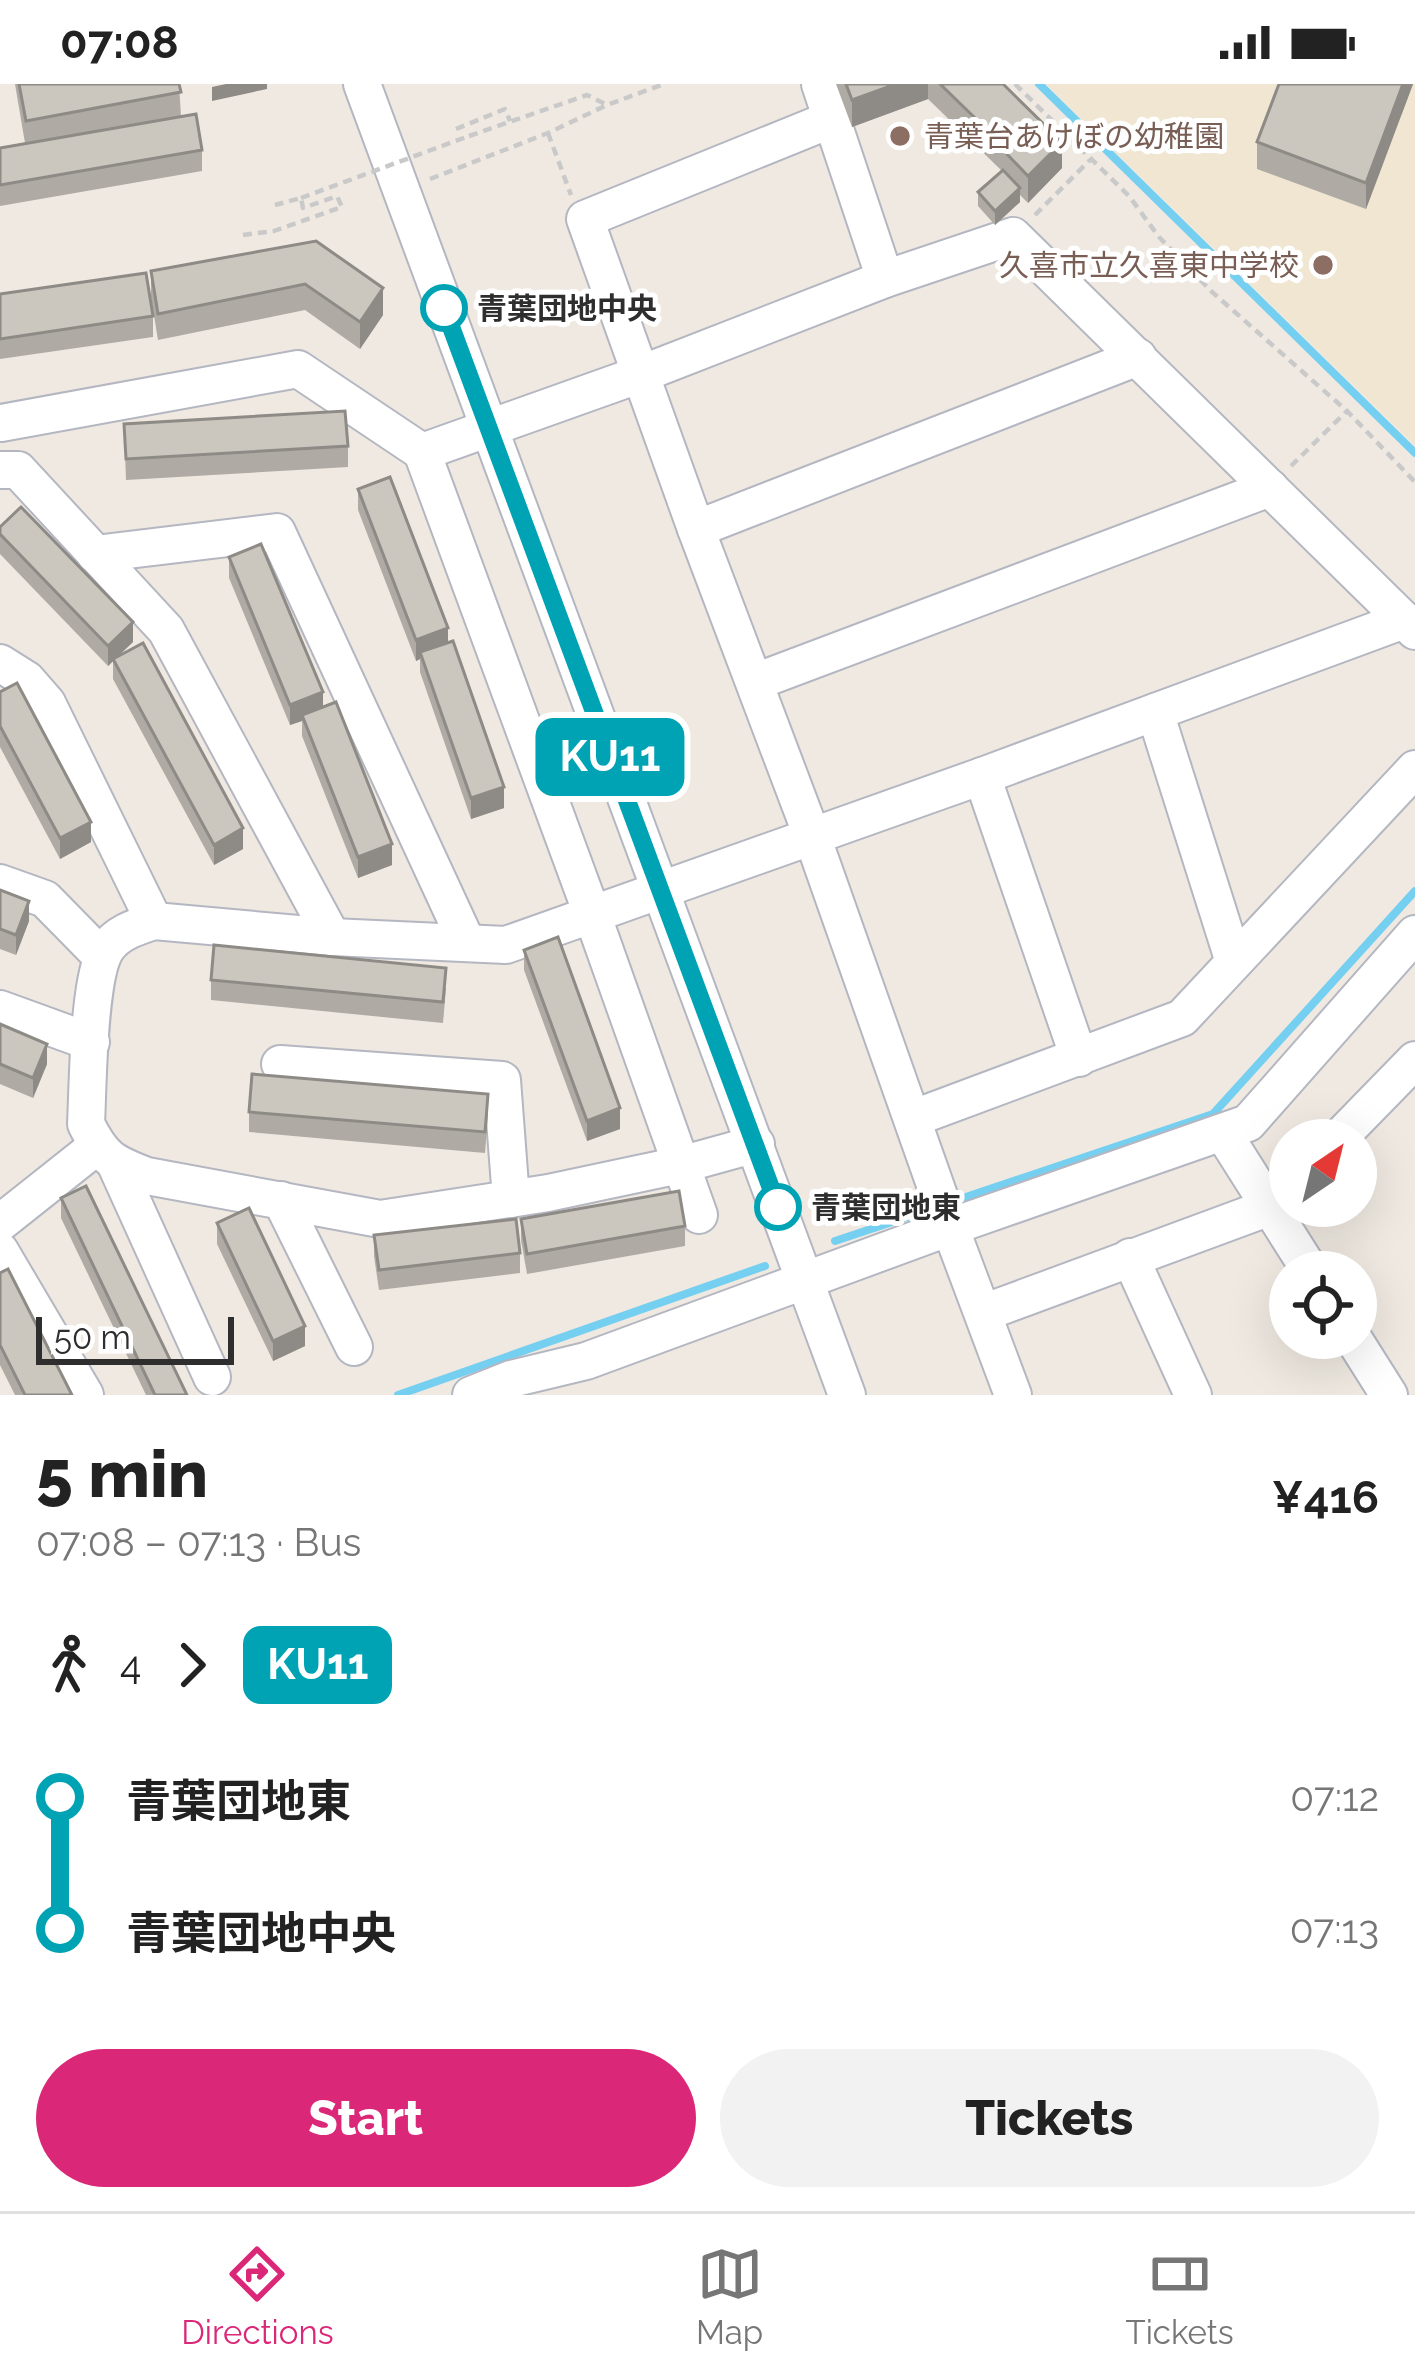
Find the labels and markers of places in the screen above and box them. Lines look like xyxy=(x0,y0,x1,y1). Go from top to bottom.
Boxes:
place label: 青葉台あけぼの幼稚園 xyxy=(924,119,1224,154)
marker: 青葉台あけぼの幼稚園 xyxy=(887,123,913,149)
place label: 久喜市立久喜東中学校 xyxy=(999,248,1299,283)
marker: 久喜市立久喜東中学校 xyxy=(1310,252,1336,278)
marker: 青葉団地中央 xyxy=(422,286,466,330)
place label: 青葉団地中央 xyxy=(477,291,657,326)
marker: 青葉団地東 xyxy=(756,1185,800,1229)
place label: 青葉団地東 xyxy=(811,1190,961,1225)

